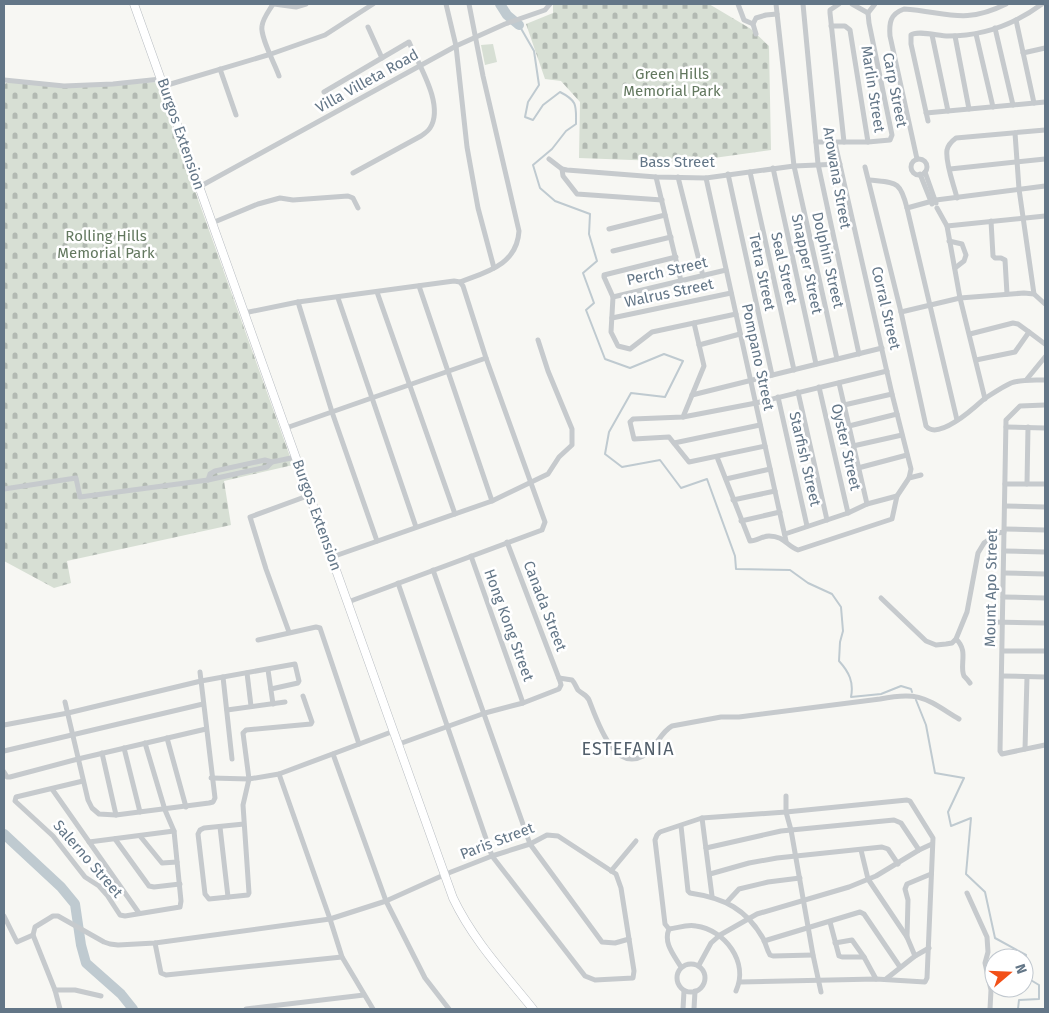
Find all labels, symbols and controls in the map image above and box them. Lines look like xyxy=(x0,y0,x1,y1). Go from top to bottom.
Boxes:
street label: Marlin Street xyxy=(857,44,889,134)
street label: Villa Villeta Road xyxy=(312,45,422,117)
street label: Carp Street xyxy=(879,51,911,129)
park label: Green Hills Memorial Park xyxy=(623,65,721,100)
street label: Burgos Extension xyxy=(153,76,209,192)
street label: Arowana Street xyxy=(819,126,855,231)
street label: Bass Street xyxy=(639,153,715,171)
street label: Dolphin Street xyxy=(808,210,848,310)
street label: Snapper Street xyxy=(788,212,826,316)
park label: Rolling Hills Memorial Park xyxy=(57,227,155,262)
street label: Seal Street xyxy=(767,230,801,306)
street label: Tetra Street xyxy=(745,232,779,313)
street label: Perch Street xyxy=(625,253,710,289)
street label: Corral Street xyxy=(868,265,904,352)
street label: Walrus Street xyxy=(623,275,716,311)
street label: Pompano Street xyxy=(738,302,778,413)
street label: Oyster Street xyxy=(827,402,865,493)
street label: Starfish Street xyxy=(785,410,825,509)
street label: Burgos Extension xyxy=(289,457,345,573)
street label: Mount Apo Street xyxy=(981,528,1001,647)
street label: Canada Street xyxy=(520,558,571,654)
street label: Hong Kong Street xyxy=(480,566,538,684)
district label: ESTEFANIA xyxy=(582,738,674,760)
street label: Salerno Street xyxy=(49,817,127,902)
street label: Paris Street xyxy=(457,818,537,863)
north arrow xyxy=(984,948,1034,998)
text: N xyxy=(1011,962,1030,976)

